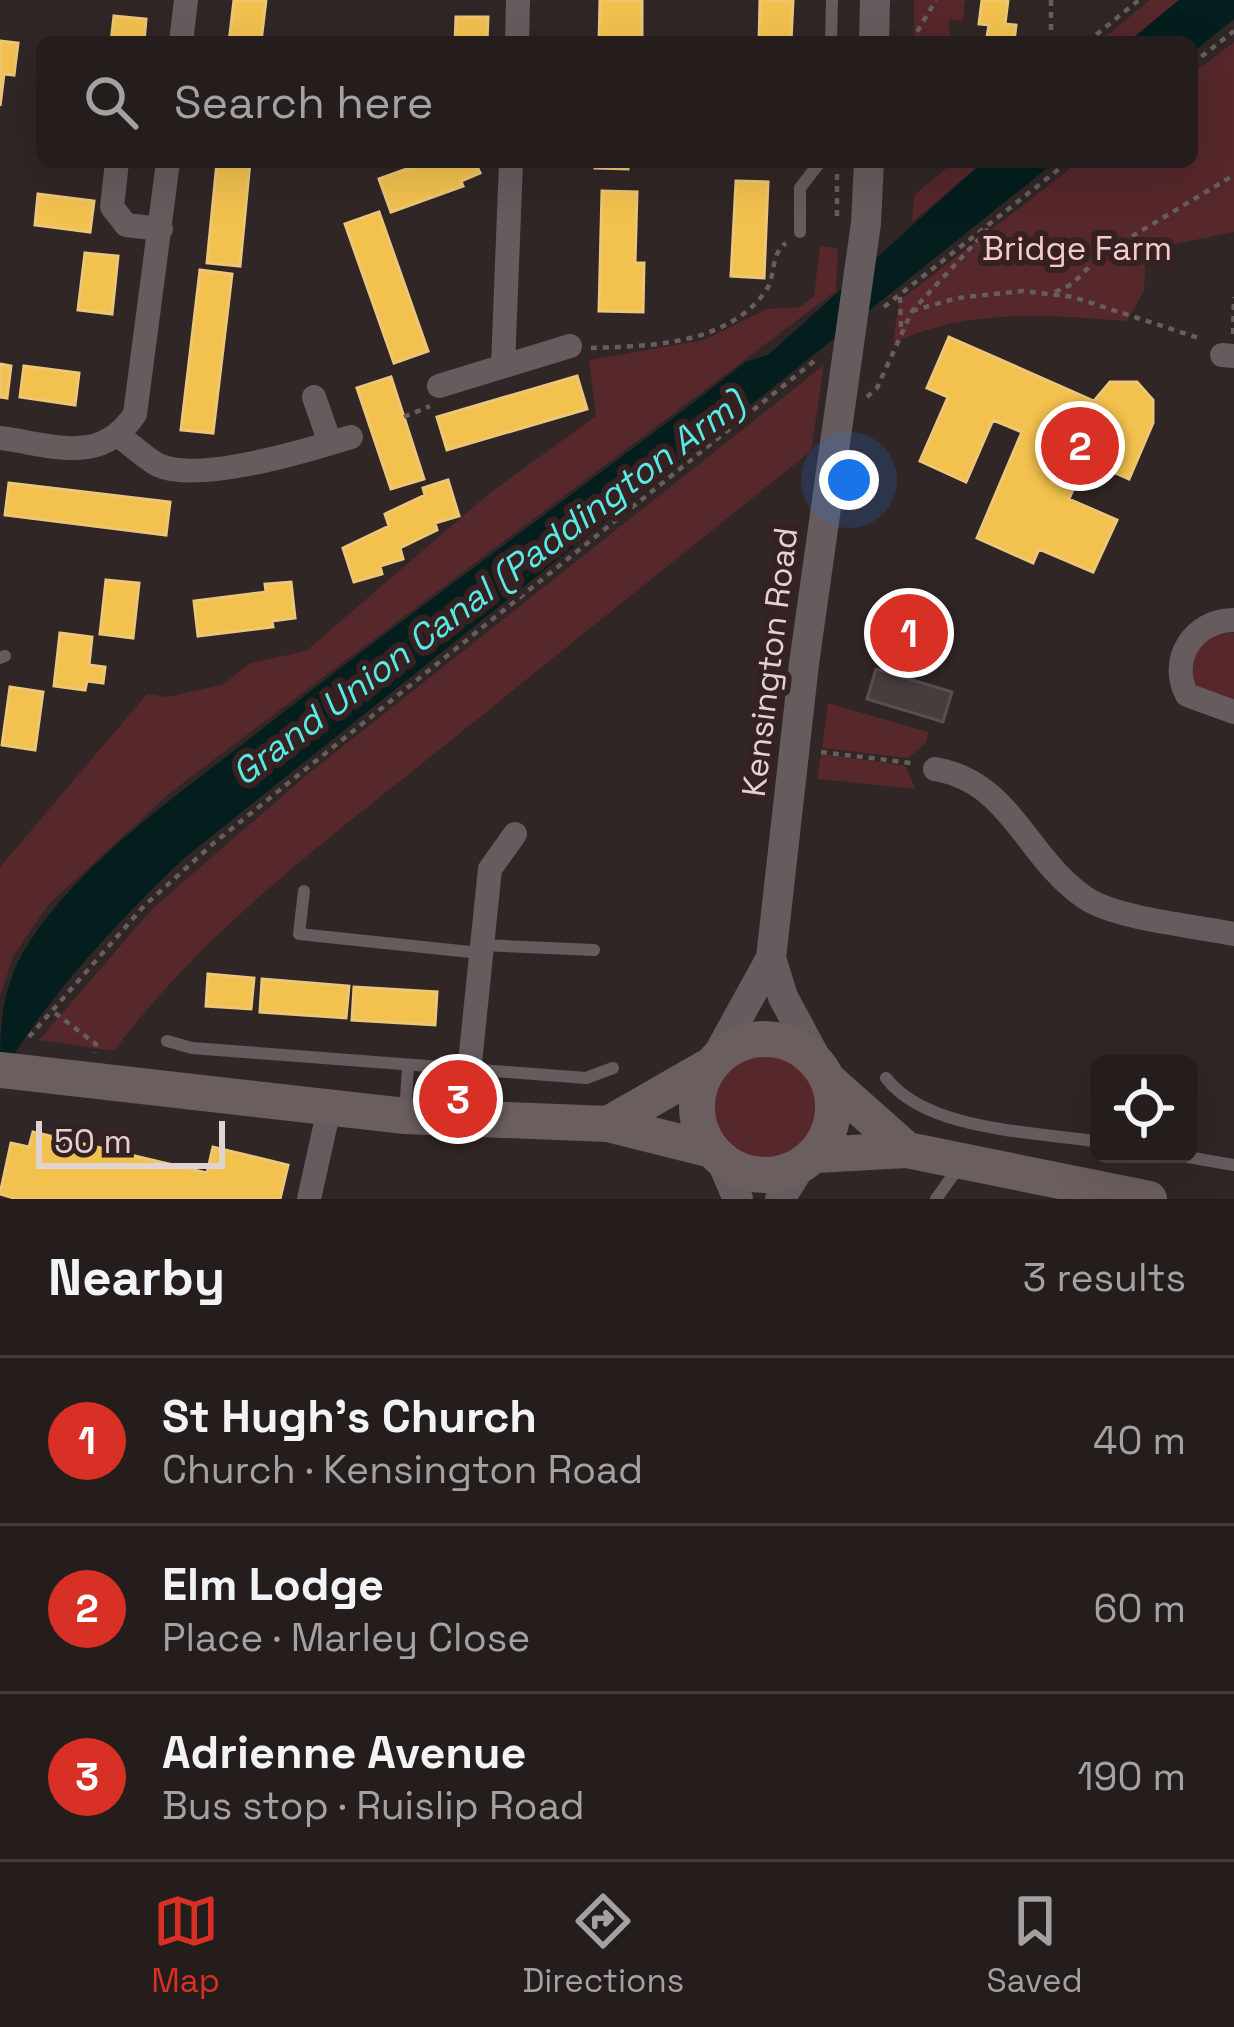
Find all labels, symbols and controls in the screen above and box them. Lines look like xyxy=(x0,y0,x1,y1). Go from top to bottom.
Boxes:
search box xyxy=(36,36,1198,168)
icon: search xyxy=(78,69,144,135)
text: Search here xyxy=(174,74,433,131)
park label: Bridge Farm xyxy=(982,228,1172,270)
water label: Grand Union Canal (Paddington Arm) xyxy=(223,378,756,796)
pin: 2 xyxy=(1041,401,1119,491)
your location xyxy=(819,450,879,510)
street label: Kensington Road xyxy=(733,525,807,799)
pin: 1 xyxy=(870,588,948,678)
pin: 3 xyxy=(419,1054,497,1144)
map controls xyxy=(1090,1055,1198,1163)
button: locate xyxy=(1090,1055,1198,1163)
scale bar xyxy=(36,1115,225,1168)
text: 50 m xyxy=(54,1121,132,1163)
text: Nearby xyxy=(48,1245,225,1310)
text: 3 results xyxy=(1023,1253,1186,1302)
text: St Hugh's Church xyxy=(162,1388,537,1445)
text: 1 xyxy=(78,1416,96,1465)
text: 40 m xyxy=(1093,1416,1186,1465)
text: Church · Kensington Road xyxy=(162,1445,643,1494)
text: Elm Lodge xyxy=(162,1556,384,1613)
text: 2 xyxy=(75,1584,99,1633)
text: 60 m xyxy=(1094,1584,1186,1633)
text: Place · Marley Close xyxy=(162,1613,530,1662)
text: Adrienne Avenue xyxy=(162,1724,526,1781)
text: 3 xyxy=(75,1752,99,1801)
text: 190 m xyxy=(1077,1752,1186,1801)
text: Bus stop · Ruislip Road xyxy=(162,1781,585,1830)
tab: Map xyxy=(151,1888,220,2002)
tab: Directions xyxy=(522,1888,684,2002)
tab: Saved xyxy=(987,1888,1083,2002)

